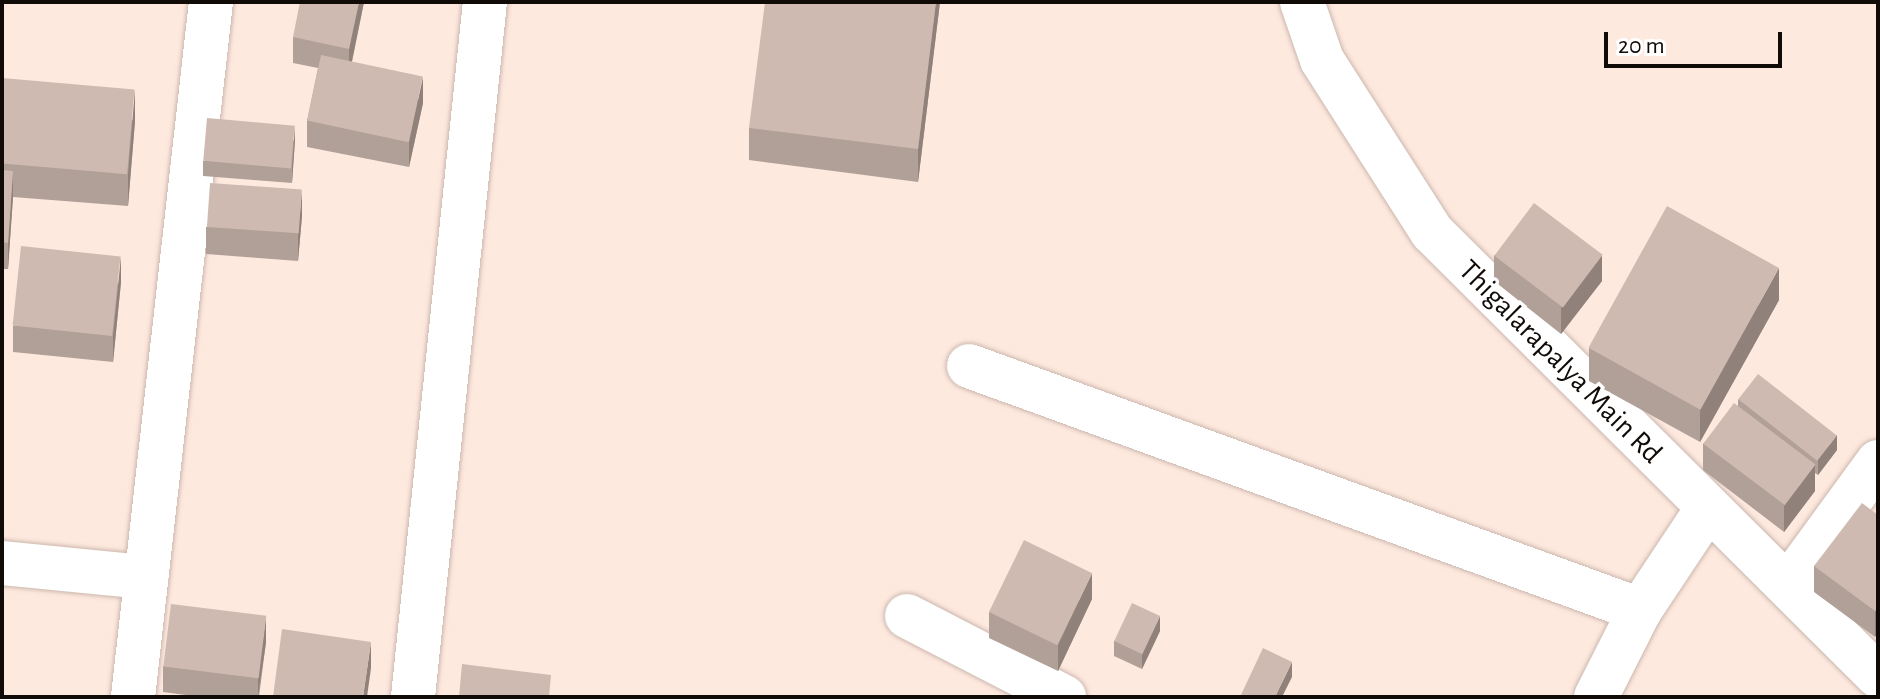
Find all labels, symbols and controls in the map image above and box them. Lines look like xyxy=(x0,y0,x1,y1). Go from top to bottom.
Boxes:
scale bar xyxy=(1608,16,1786,66)
text: 20 m xyxy=(1618,34,1665,58)
street label: Thigalarapalya Main Rd xyxy=(1451,253,1669,471)

